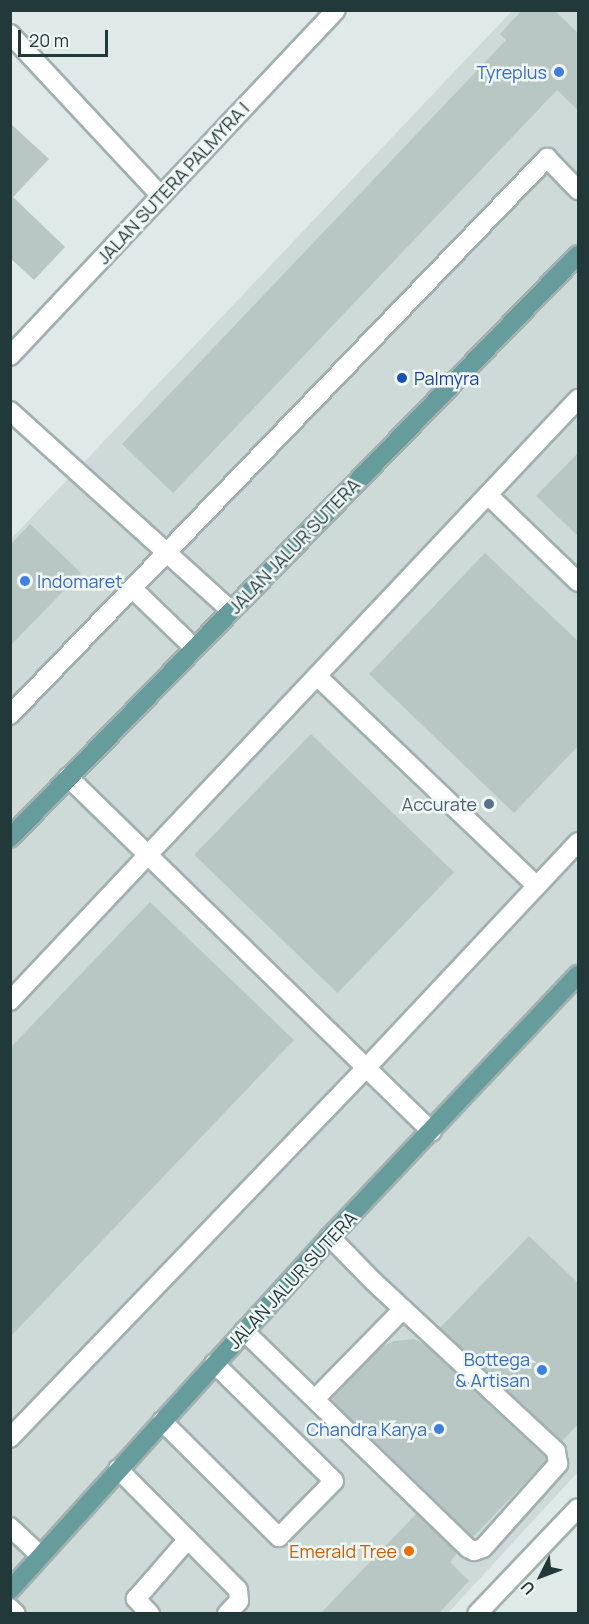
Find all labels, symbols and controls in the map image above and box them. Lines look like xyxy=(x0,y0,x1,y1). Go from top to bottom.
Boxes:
scale bar xyxy=(21,18,111,56)
text: 20 m xyxy=(29,28,69,52)
place label: Tyreplus xyxy=(476,61,547,83)
marker: Tyreplus xyxy=(552,65,566,79)
street label: JALAN SUTERA PALMYRA I xyxy=(92,98,254,268)
place label: Palmyra xyxy=(414,367,479,389)
marker: Palmyra xyxy=(395,371,409,385)
street label: JALAN JALUR SUTERA xyxy=(224,474,364,618)
place label: Indomaret xyxy=(37,570,122,592)
marker: Indomaret xyxy=(18,574,32,588)
place label: Accurate xyxy=(402,793,477,815)
marker: Accurate xyxy=(482,797,496,811)
street label: JALAN JALUR SUTERA xyxy=(223,1207,361,1353)
place label: Bottega & Artisan xyxy=(455,1349,530,1392)
marker: Bottega & Artisan xyxy=(535,1363,549,1377)
place label: Chandra Karya xyxy=(306,1418,427,1440)
marker: Chandra Karya xyxy=(432,1422,446,1436)
place label: Emerald Tree xyxy=(289,1540,397,1562)
marker: Emerald Tree xyxy=(402,1544,416,1558)
north arrow xyxy=(511,1546,571,1606)
text: U xyxy=(516,1576,540,1600)

